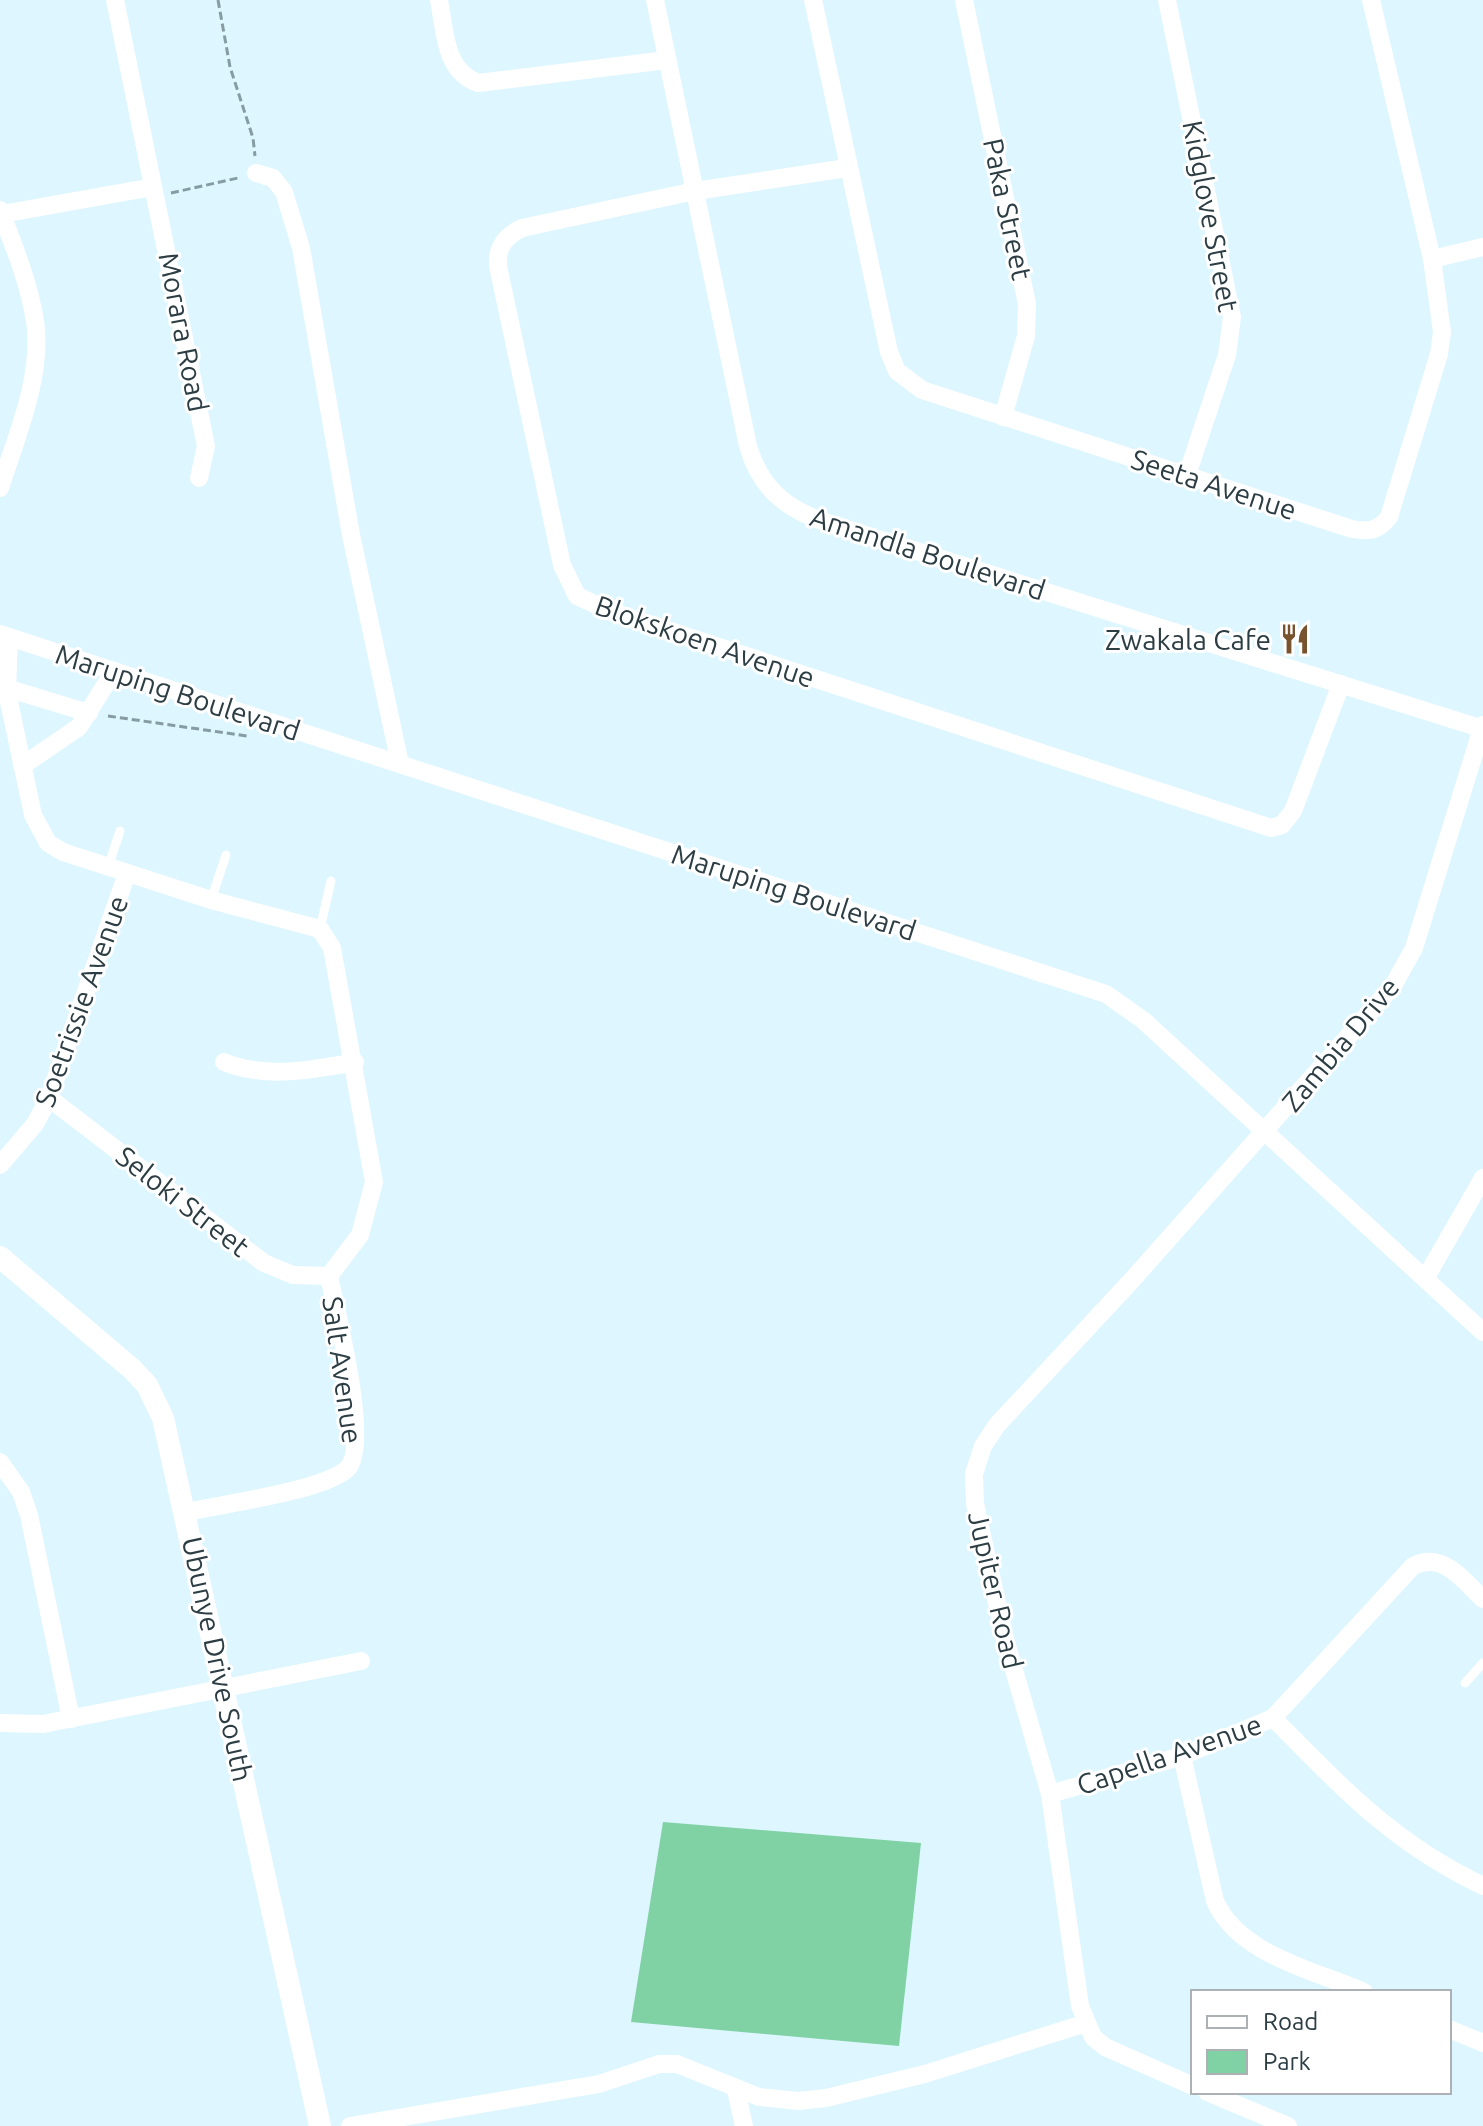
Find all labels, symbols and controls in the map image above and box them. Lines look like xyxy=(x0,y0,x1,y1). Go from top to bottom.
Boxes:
street label: Kidglove Street xyxy=(1177,118,1245,314)
street label: Paka Street xyxy=(978,135,1038,283)
street label: Morara Road xyxy=(153,250,215,414)
street label: Seeta Avenue xyxy=(1128,443,1300,525)
street label: Amandla Boulevard xyxy=(807,500,1049,606)
street label: Blokskoen Avenue xyxy=(591,589,819,693)
restaurant icon: Zwakala Cafe xyxy=(1278,622,1312,656)
place label: Zwakala Cafe xyxy=(1105,624,1271,655)
street label: Maruping Boulevard xyxy=(52,638,304,746)
street label: Maruping Boulevard xyxy=(668,838,920,946)
street label: Soetrissie Avenue xyxy=(28,891,134,1111)
street label: Zambia Drive xyxy=(1275,971,1405,1117)
street label: Seloki Street xyxy=(111,1140,255,1262)
street label: Salt Avenue xyxy=(317,1294,369,1446)
street label: Jupiter Road xyxy=(963,1508,1029,1672)
street label: Ubunye Drive South xyxy=(177,1534,259,1784)
street label: Capella Avenue xyxy=(1073,1708,1265,1800)
legend xyxy=(1191,1990,1451,2094)
text: Road xyxy=(1263,2008,1318,2035)
text: Park xyxy=(1263,2048,1311,2075)

